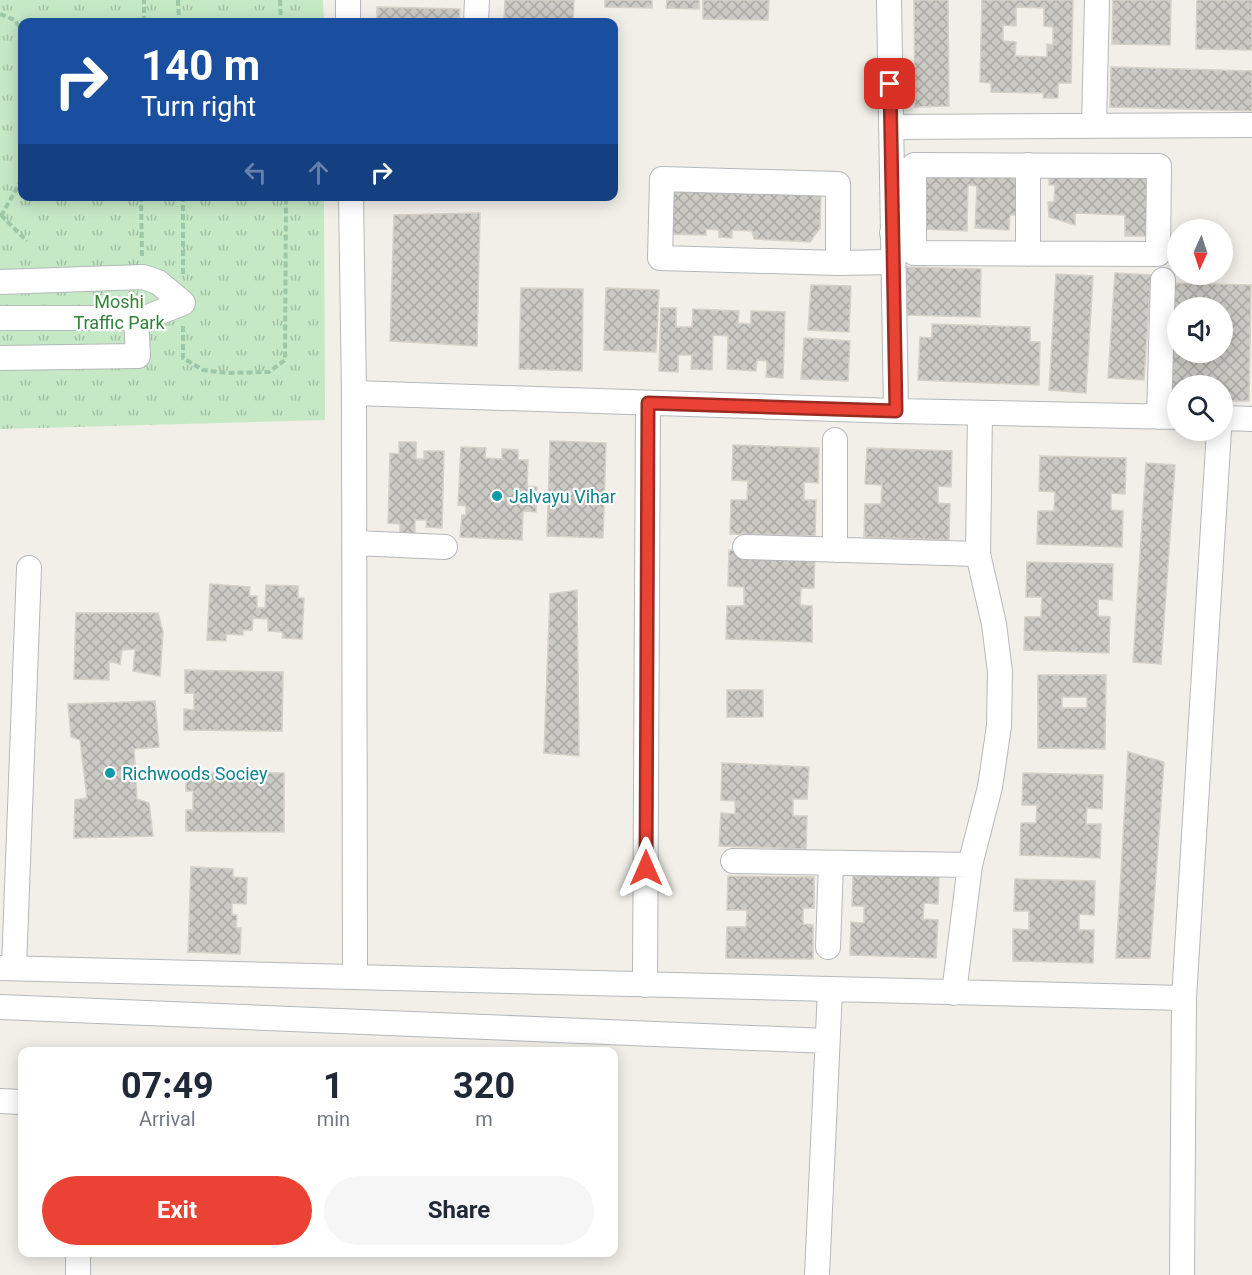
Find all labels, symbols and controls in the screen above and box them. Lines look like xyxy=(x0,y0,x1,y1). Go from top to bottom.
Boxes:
text: 140 m xyxy=(141,41,260,90)
icon: right xyxy=(42,42,120,120)
pin xyxy=(864,58,915,109)
icon: arrive xyxy=(873,67,906,100)
text: Turn right xyxy=(141,91,256,123)
icon: left xyxy=(239,156,272,189)
icon: ahead xyxy=(302,156,335,189)
icon: right xyxy=(365,156,398,189)
north arrow xyxy=(1167,219,1233,285)
map controls xyxy=(1167,219,1233,441)
park label: Moshi Traffic Park xyxy=(73,291,165,333)
button: sound xyxy=(1167,297,1233,363)
button: search xyxy=(1167,375,1233,441)
place label: Jalvayu Vihar xyxy=(509,486,616,507)
marker: Jalvayu Vihar xyxy=(490,489,504,503)
place label: Richwoods Sociey xyxy=(122,763,268,784)
marker: Richwoods Sociey xyxy=(103,766,117,780)
position arrow xyxy=(614,836,678,900)
text: 07:49 xyxy=(121,1065,214,1107)
text: 1 xyxy=(323,1065,344,1107)
text: 320 xyxy=(453,1065,515,1107)
text: Arrival xyxy=(139,1107,196,1131)
text: min xyxy=(317,1107,350,1131)
text: m xyxy=(475,1107,493,1131)
button: Exit xyxy=(42,1176,312,1245)
button: Share xyxy=(324,1176,594,1245)

